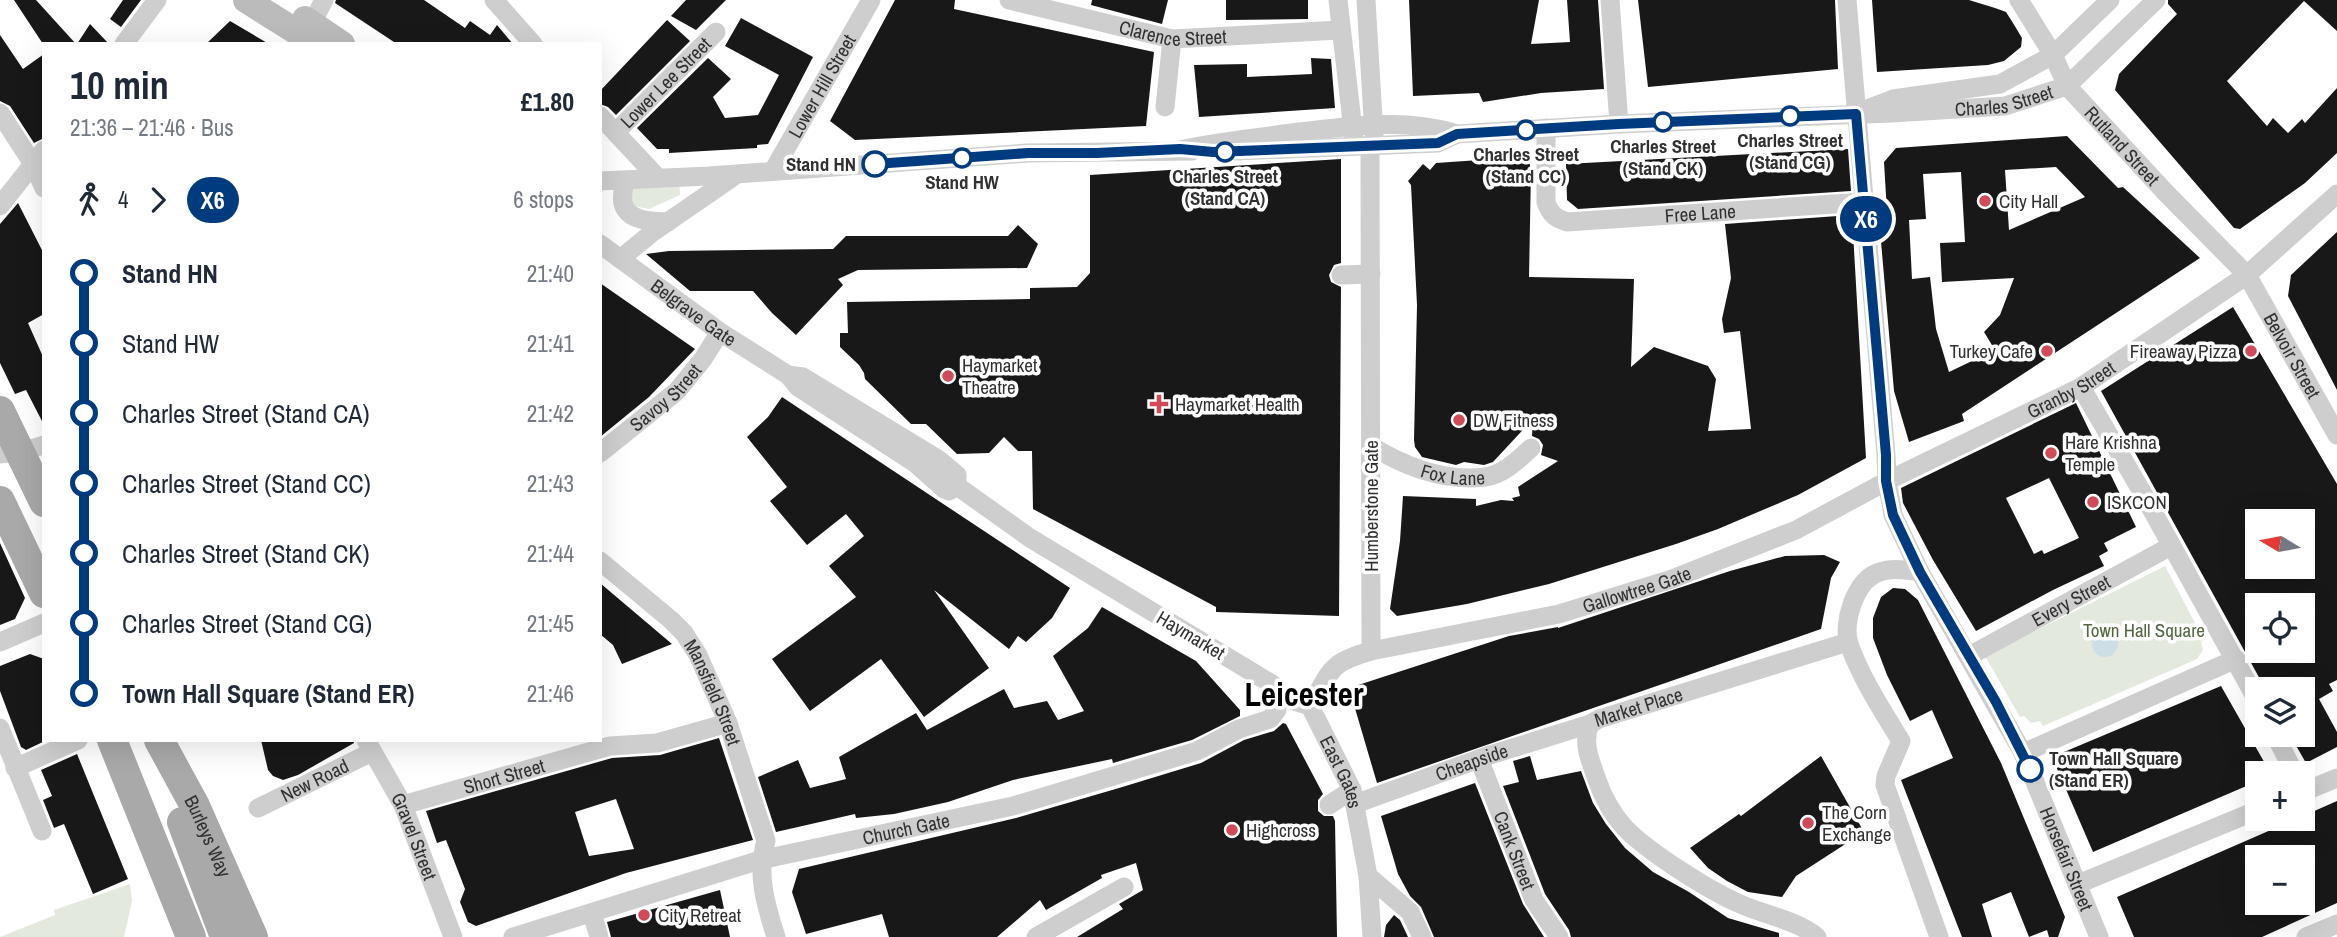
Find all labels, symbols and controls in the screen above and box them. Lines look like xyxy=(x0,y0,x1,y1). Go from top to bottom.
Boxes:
street label: Clarence Street xyxy=(1117,14,1228,52)
street label: Lower Hill Street xyxy=(782,29,862,142)
street label: Lower Lee Street xyxy=(614,31,717,134)
text: 10 min xyxy=(70,60,169,111)
street label: Charles Street xyxy=(1954,78,2057,122)
text: £1.80 xyxy=(521,84,574,119)
street label: Rutland Street xyxy=(2079,100,2166,192)
marker: Charles Street (Stand CG) xyxy=(1780,106,1800,126)
text: 21:36 – 21:46 · Bus xyxy=(70,112,234,143)
marker: Charles Street (Stand CK) xyxy=(1653,112,1673,132)
marker: Charles Street (Stand CC) xyxy=(1516,120,1536,140)
place label: Charles Street (Stand CG) xyxy=(1737,127,1843,175)
place label: Charles Street (Stand CK) xyxy=(1610,133,1716,181)
place label: Charles Street (Stand CC) xyxy=(1473,141,1579,189)
marker: Charles Street (Stand CA) xyxy=(1215,142,1235,162)
marker: Stand HW xyxy=(952,148,972,168)
place label: Stand HN xyxy=(786,151,856,177)
marker: Stand HN xyxy=(862,151,888,177)
place label: Charles Street (Stand CA) xyxy=(1172,163,1278,211)
place label: Stand HW xyxy=(925,169,999,195)
icon: walk xyxy=(70,181,108,219)
icon: forward xyxy=(139,181,177,219)
text: 4 xyxy=(118,184,129,215)
text: X6 xyxy=(201,184,225,216)
text: 6 stops xyxy=(513,184,574,215)
place label: City Hall xyxy=(1999,188,2058,214)
marker: City Hall xyxy=(1977,193,1993,209)
line badge: X6 xyxy=(1834,196,1898,242)
street label: Free Lane xyxy=(1664,198,1737,228)
text: X6 xyxy=(1854,203,1878,235)
text: Stand HN xyxy=(122,256,218,291)
text: 21:40 xyxy=(527,258,574,289)
street label: Belgrave Gate xyxy=(646,273,741,352)
street label: Belvoir Street xyxy=(2258,308,2327,404)
text: Stand HW xyxy=(122,326,219,361)
text: 21:41 xyxy=(527,328,574,359)
place label: Turkey Cafe xyxy=(1949,338,2033,364)
place label: Fireaway Pizza xyxy=(2130,338,2237,364)
marker: Turkey Cafe xyxy=(2039,343,2055,359)
marker: Fireaway Pizza xyxy=(2243,343,2259,359)
place label: Haymarket Theatre xyxy=(962,352,1038,400)
street label: Granby Street xyxy=(2022,354,2121,424)
street label: Savoy Street xyxy=(624,358,708,437)
marker: Haymarket Theatre xyxy=(940,368,956,384)
place label: Haymarket Health xyxy=(1175,391,1300,417)
marker: Haymarket Health xyxy=(1149,394,1169,414)
text: Charles Street (Stand CA) xyxy=(122,396,370,431)
text: 21:42 xyxy=(527,398,574,429)
place label: DW Fitness xyxy=(1473,407,1555,433)
marker: DW Fitness xyxy=(1451,412,1467,428)
place label: Hare Krishna Temple xyxy=(2065,429,2157,477)
street label: Humberstone Gate xyxy=(1358,440,1384,572)
marker: Hare Krishna Temple xyxy=(2043,445,2059,461)
street label: Fox Lane xyxy=(1418,457,1486,491)
text: Charles Street (Stand CC) xyxy=(122,466,371,501)
text: 21:43 xyxy=(527,468,574,499)
place label: ISKCON xyxy=(2107,489,2167,515)
marker: ISKCON xyxy=(2085,494,2101,510)
north arrow xyxy=(2245,509,2315,579)
map controls xyxy=(2245,509,2315,915)
text: Charles Street (Stand CK) xyxy=(122,536,370,571)
text: 21:44 xyxy=(527,538,574,569)
street label: Gallowtree Gate xyxy=(1579,560,1695,619)
street label: Every Street xyxy=(2027,568,2115,632)
button: locate xyxy=(2245,593,2315,663)
street label: Haymarket xyxy=(1152,604,1231,666)
text: Charles Street (Stand CG) xyxy=(122,606,372,641)
text: 21:45 xyxy=(527,608,574,639)
park label: Town Hall Square xyxy=(2083,617,2205,643)
street label: Mansfield Street xyxy=(678,634,748,749)
district label: Leicester xyxy=(1245,672,1364,716)
text: Town Hall Square (Stand ER) xyxy=(122,676,414,711)
button: layers xyxy=(2245,677,2315,747)
text: 21:46 xyxy=(527,678,574,709)
street label: Market Place xyxy=(1591,681,1686,733)
street label: East Gates xyxy=(1314,731,1368,810)
street label: Cheapside xyxy=(1432,737,1511,787)
place label: Town Hall Square (Stand ER) xyxy=(2049,745,2179,793)
street label: Short Street xyxy=(460,752,548,800)
street label: New Road xyxy=(276,753,353,808)
marker: Town Hall Square (Stand ER) xyxy=(2017,756,2043,782)
button: + xyxy=(2245,761,2315,831)
street label: Gravel Street xyxy=(385,787,443,884)
street label: Burleys Way xyxy=(178,790,238,881)
place label: The Corn Exchange xyxy=(1822,799,1891,847)
street label: Horsefair Street xyxy=(2034,803,2100,915)
street label: Church Gate xyxy=(860,807,952,851)
street label: Cank Street xyxy=(1488,807,1542,894)
marker: The Corn Exchange xyxy=(1800,815,1816,831)
place label: Highcross xyxy=(1246,817,1316,843)
marker: Highcross xyxy=(1224,822,1240,838)
button: − xyxy=(2245,845,2315,915)
place label: City Retreat xyxy=(658,902,742,928)
marker: City Retreat xyxy=(636,907,652,923)

